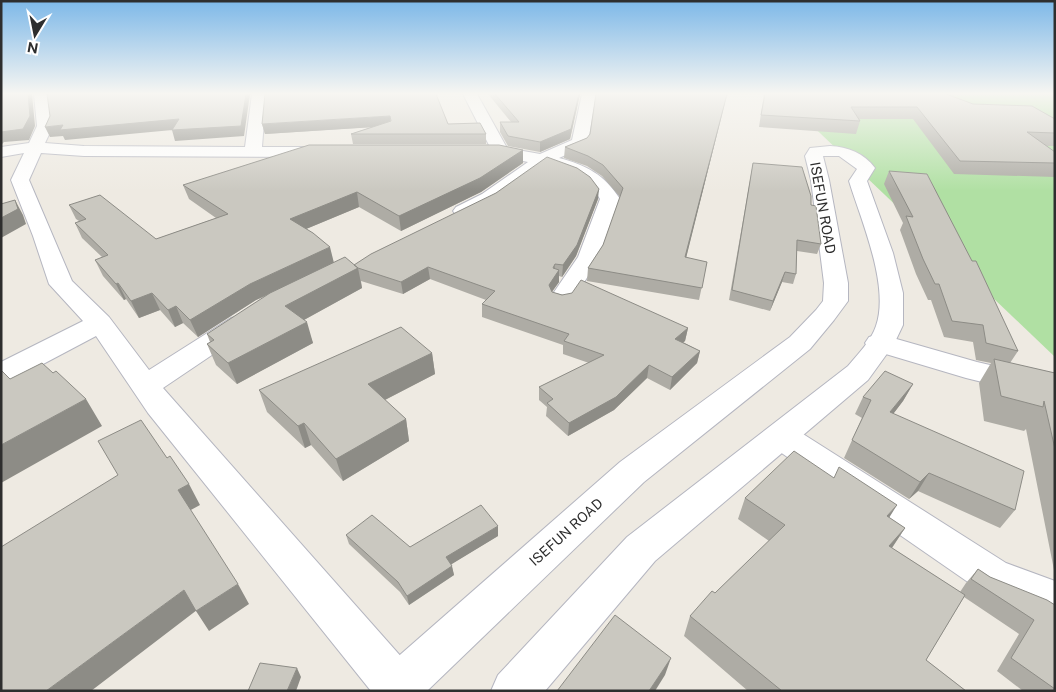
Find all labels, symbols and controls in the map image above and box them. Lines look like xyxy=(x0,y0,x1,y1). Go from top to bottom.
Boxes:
north arrow xyxy=(10,10,60,60)
text: N xyxy=(26,39,40,57)
street label: ISEFUN ROAD xyxy=(807,161,839,255)
street label: ISEFUN ROAD xyxy=(526,495,606,569)

